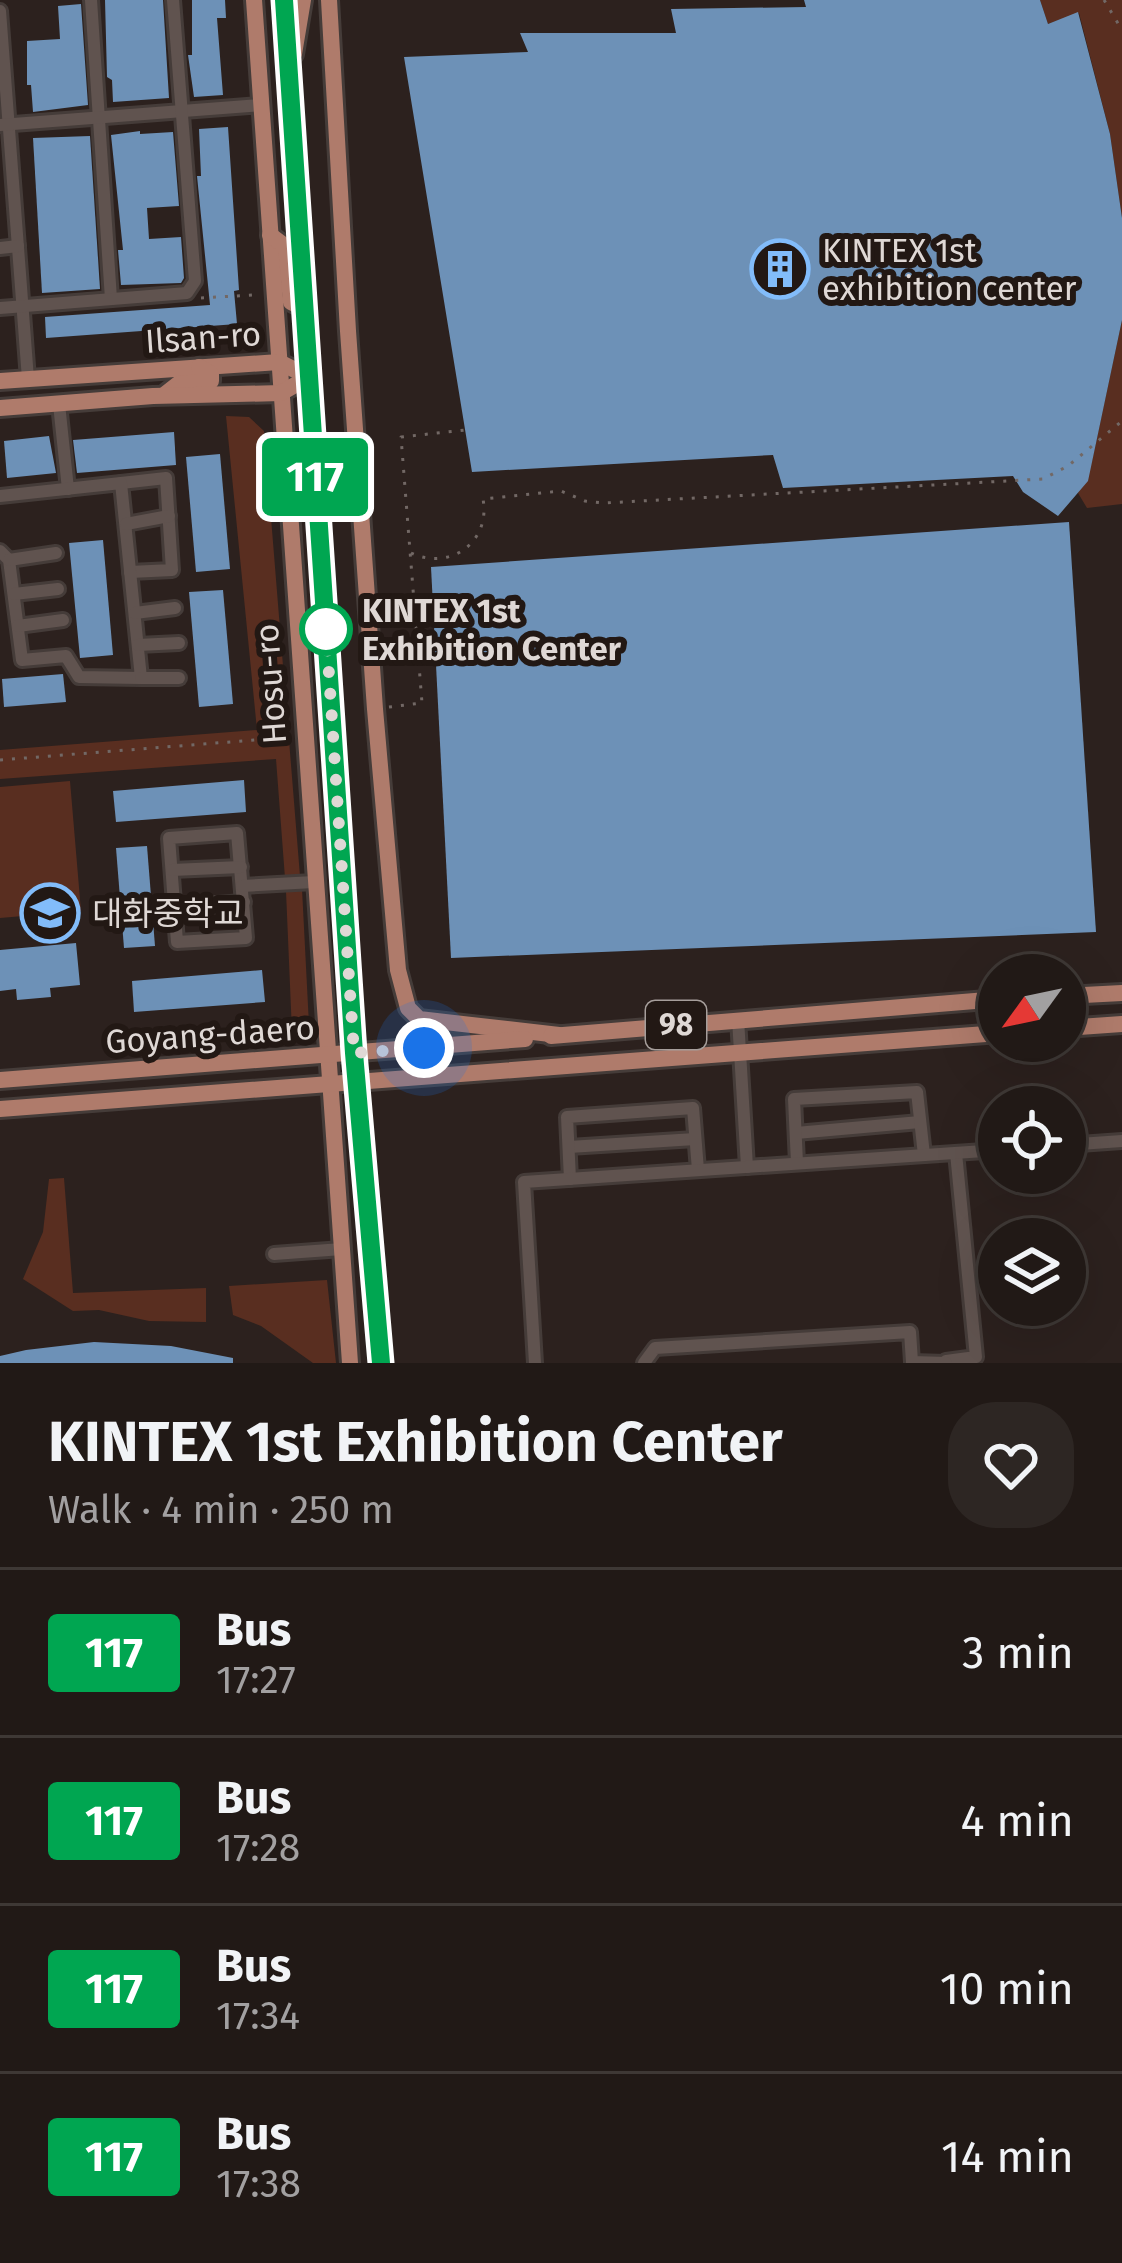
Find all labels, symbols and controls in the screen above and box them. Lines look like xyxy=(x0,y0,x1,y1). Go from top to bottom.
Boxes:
place label: KINTEX 1st exhibition center xyxy=(822,231,1077,309)
building icon: KINTEX 1st exhibition center xyxy=(749,238,811,300)
street label: Ilsan-ro xyxy=(144,314,262,362)
line badge: 117 xyxy=(246,438,384,516)
text: 117 xyxy=(286,452,344,502)
place label: KINTEX 1st Exhibition Center xyxy=(362,591,622,669)
marker: KINTEX 1st Exhibition Center xyxy=(301,604,351,654)
street label: Hosu-ro xyxy=(247,622,295,746)
school or university icon: 대화중학교 xyxy=(19,882,81,944)
place label: 대화중학교 xyxy=(92,894,244,934)
north arrow xyxy=(978,954,1086,1062)
map controls xyxy=(978,954,1086,1326)
road number: 98 xyxy=(646,1001,706,1049)
street label: Goyang-daero xyxy=(104,1008,316,1062)
your location xyxy=(394,1018,454,1078)
button: locate xyxy=(978,1086,1086,1194)
button: layers xyxy=(978,1218,1086,1326)
button: heart xyxy=(948,1402,1074,1528)
text: KINTEX 1st Exhibition Center xyxy=(48,1408,783,1476)
text: Walk · 4 min · 250 m xyxy=(48,1487,394,1533)
text: Bus xyxy=(216,1603,291,1657)
text: 3 min xyxy=(962,1626,1074,1680)
text: 117 xyxy=(85,1628,143,1678)
text: 17:27 xyxy=(216,1657,296,1703)
text: Bus xyxy=(216,1771,291,1825)
text: 4 min xyxy=(961,1794,1074,1848)
text: 117 xyxy=(85,1796,143,1846)
text: 17:28 xyxy=(216,1825,300,1871)
text: Bus xyxy=(216,1939,291,1993)
text: 10 min xyxy=(940,1962,1074,2016)
text: 117 xyxy=(85,1964,143,2014)
text: 17:34 xyxy=(216,1993,300,2039)
text: Bus xyxy=(216,2107,291,2161)
text: 14 min xyxy=(941,2130,1074,2184)
text: 117 xyxy=(85,2132,143,2182)
text: 17:38 xyxy=(216,2161,301,2207)

